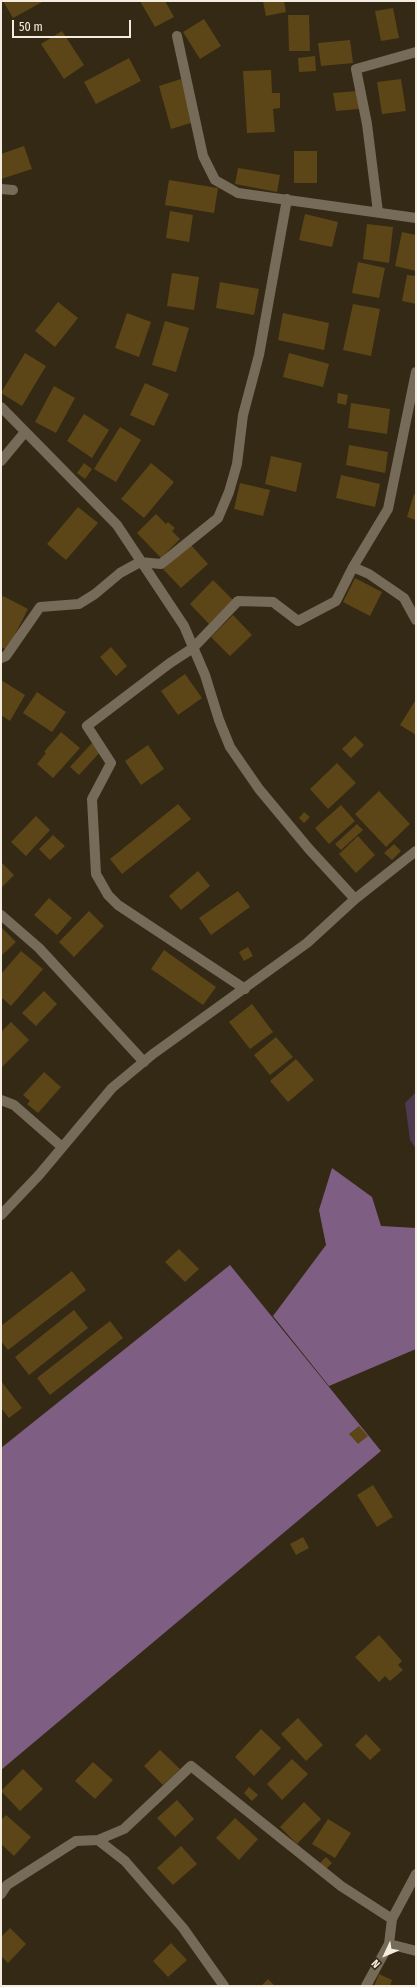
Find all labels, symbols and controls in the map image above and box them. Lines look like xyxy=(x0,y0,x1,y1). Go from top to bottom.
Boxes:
scale bar xyxy=(14,12,133,38)
text: 50 m xyxy=(19,20,43,34)
north arrow xyxy=(365,1935,405,1975)
text: N xyxy=(369,1957,383,1971)

